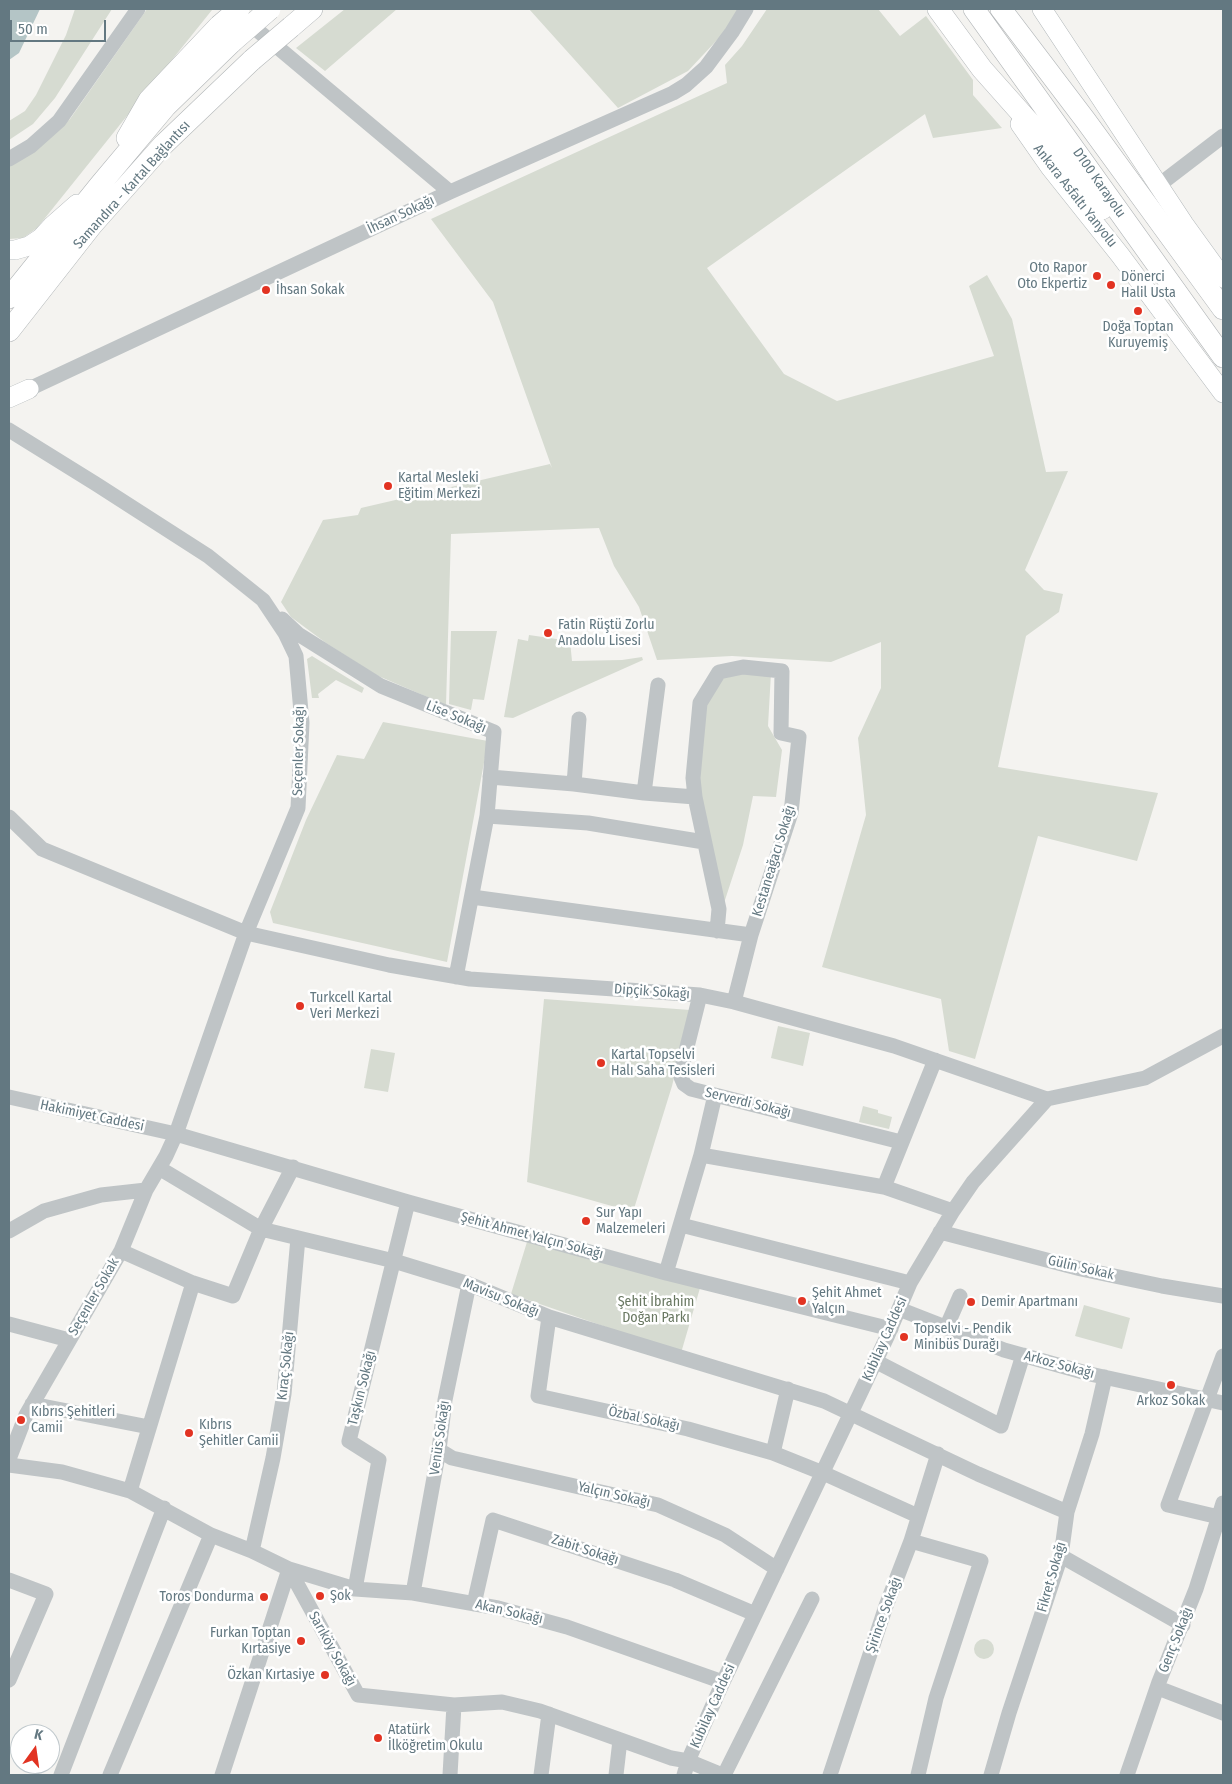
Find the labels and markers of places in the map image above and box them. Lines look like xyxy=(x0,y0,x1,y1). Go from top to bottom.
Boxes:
place label: Oto Rapor Oto Ekpertiz xyxy=(1017,260,1087,292)
place label: Dönerci Halil Usta xyxy=(1121,269,1176,302)
marker: Oto Rapor Oto Ekpertiz xyxy=(1091,270,1103,282)
marker: Dönerci Halil Usta xyxy=(1105,279,1117,291)
place label: İhsan Sokak xyxy=(276,282,344,298)
marker: İhsan Sokak xyxy=(260,284,272,296)
marker: Doğa Toptan Kuruyemiş xyxy=(1132,305,1144,317)
place label: Doğa Toptan Kuruyemiş xyxy=(1102,319,1174,352)
place label: Kartal Mesleki Eğitim Merkezi xyxy=(398,470,481,502)
marker: Kartal Mesleki Eğitim Merkezi xyxy=(382,480,394,492)
place label: Fatin Rüştü Zorlu Anadolu Lisesi xyxy=(558,617,655,650)
marker: Fatin Rüştü Zorlu Anadolu Lisesi xyxy=(542,627,554,639)
place label: Turkcell Kartal Veri Merkezi xyxy=(310,990,392,1022)
marker: Turkcell Kartal Veri Merkezi xyxy=(294,1000,306,1012)
place label: Kartal Topselvi Halı Saha Tesisleri xyxy=(611,1047,715,1080)
marker: Kartal Topselvi Halı Saha Tesisleri xyxy=(595,1057,607,1069)
place label: Sur Yapı Malzemeleri xyxy=(596,1205,665,1238)
marker: Sur Yapı Malzemeleri xyxy=(580,1215,592,1227)
place label: Şehit Ahmet Yalçın xyxy=(812,1285,882,1318)
place label: Demir Apartmanı xyxy=(981,1294,1078,1310)
marker: Şehit Ahmet Yalçın xyxy=(796,1295,808,1307)
marker: Demir Apartmanı xyxy=(965,1296,977,1308)
place label: Topselvi - Pendik Minibüs Durağı xyxy=(914,1321,1011,1354)
marker: Topselvi - Pendik Minibüs Durağı xyxy=(898,1331,910,1343)
marker: Arkoz Sokak xyxy=(1165,1379,1177,1391)
place label: Arkoz Sokak xyxy=(1137,1393,1205,1409)
place label: Kıbrıs Şehi̇tleri̇ Cami̇i̇ xyxy=(31,1404,115,1436)
marker: Kıbrıs Şehi̇tleri̇ Cami̇i̇ xyxy=(15,1414,27,1426)
place label: Kıbrıs Şehitler Camii xyxy=(199,1417,279,1450)
marker: Kıbrıs Şehitler Camii xyxy=(183,1427,195,1439)
place label: Şok xyxy=(330,1588,351,1604)
place label: Toros Dondurma xyxy=(160,1589,254,1605)
marker: Şok xyxy=(314,1590,326,1602)
marker: Toros Dondurma xyxy=(258,1591,270,1603)
place label: Furkan Toptan Kırtasiye xyxy=(210,1625,291,1658)
marker: Furkan Toptan Kırtasiye xyxy=(295,1635,307,1647)
place label: Özkan Kırtasiye xyxy=(227,1667,315,1683)
marker: Özkan Kırtasiye xyxy=(319,1669,331,1681)
place label: Atatürk İlköğretim Okulu xyxy=(388,1722,483,1754)
marker: Atatürk İlköğretim Okulu xyxy=(372,1732,384,1744)

